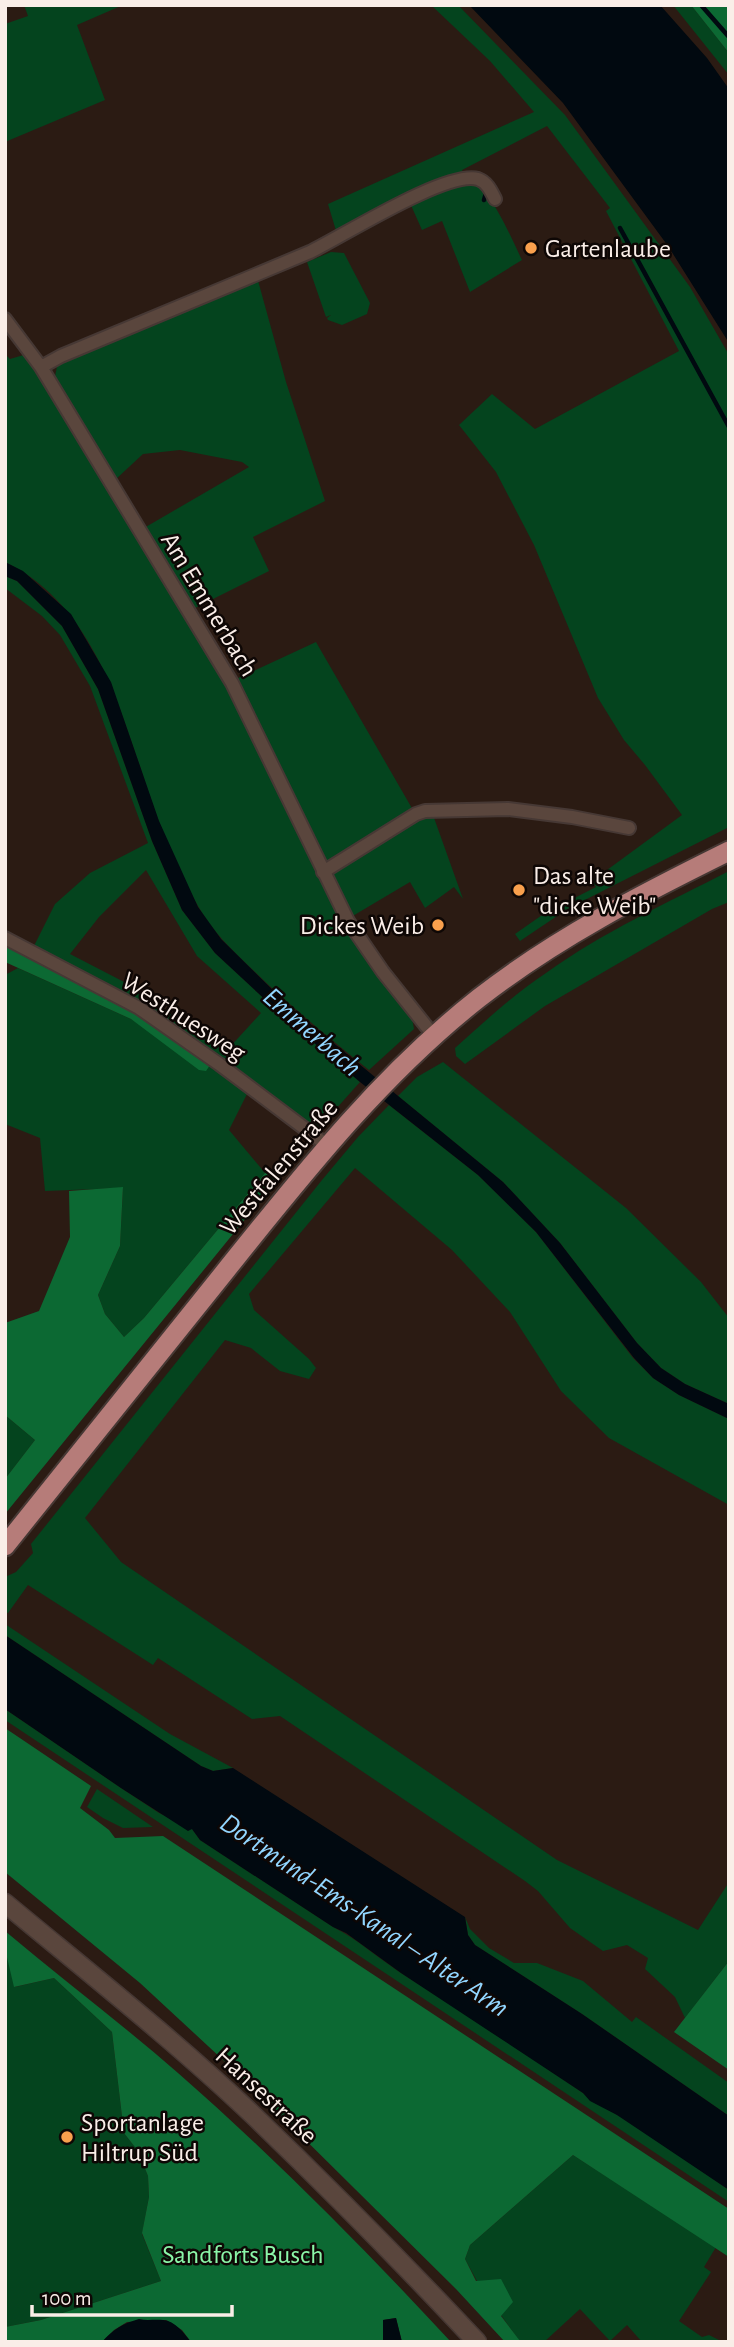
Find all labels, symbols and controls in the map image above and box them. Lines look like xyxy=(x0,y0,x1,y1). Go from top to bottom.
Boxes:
place label: Gartenlaube xyxy=(545,236,671,262)
marker: Gartenlaube xyxy=(523,240,539,256)
street label: Am Emmerbach xyxy=(156,528,262,681)
place label: Das alte "dicke Weib" xyxy=(533,863,656,919)
marker: Das alte "dicke Weib" xyxy=(511,882,527,898)
place label: Dickes Weib xyxy=(300,913,424,939)
marker: Dickes Weib xyxy=(430,917,446,933)
street label: Westhuesweg xyxy=(117,967,250,1067)
water label: Emmerbach xyxy=(257,983,366,1082)
street label: Westfalenstraße xyxy=(215,1095,343,1240)
water label: Dortmund-Ems-Kanal – Alter Arm xyxy=(215,1809,513,2023)
street label: Hansestraße xyxy=(210,2042,322,2149)
place label: Sportanlage Hiltrup Süd xyxy=(81,2110,204,2166)
marker: Sportanlage Hiltrup Süd xyxy=(59,2129,75,2145)
park label: Sandforts Busch xyxy=(162,2242,324,2268)
scale bar xyxy=(32,2274,231,2318)
text: 100 m xyxy=(42,2288,92,2309)

